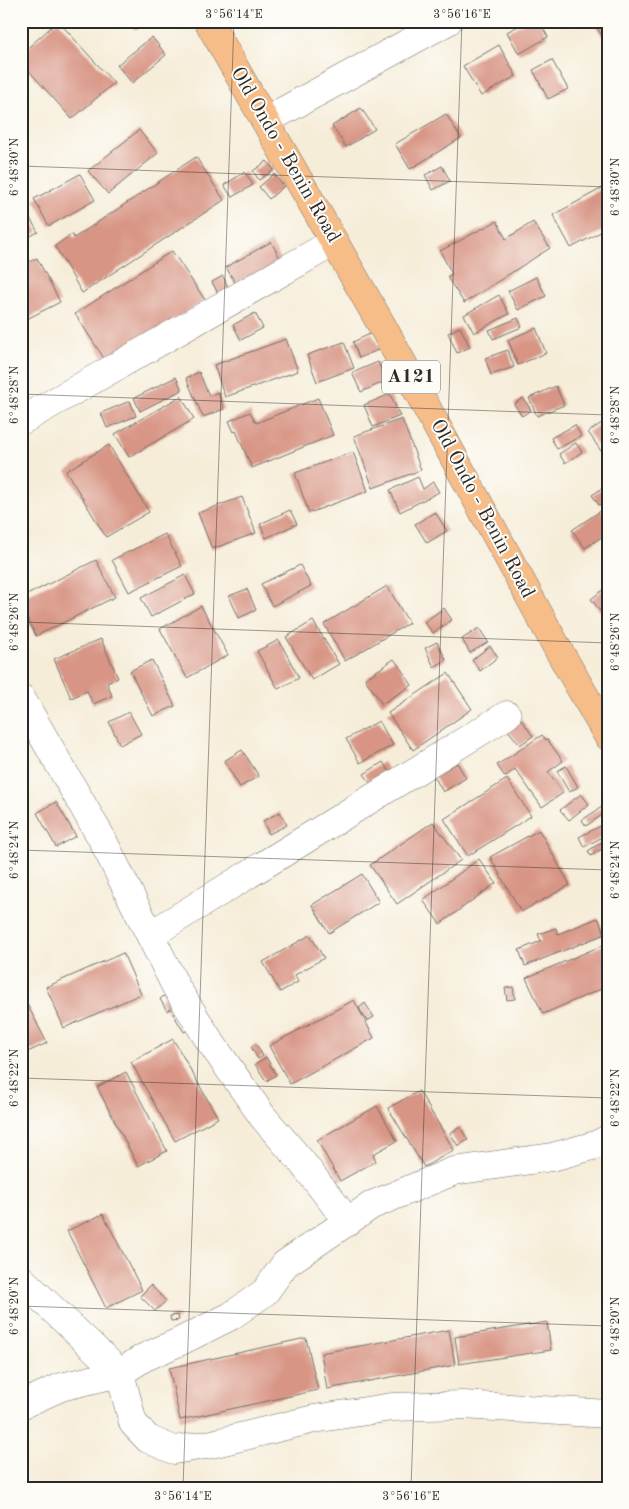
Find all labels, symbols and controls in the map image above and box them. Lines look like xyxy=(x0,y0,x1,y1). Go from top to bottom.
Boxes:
text: 3°56'14"E xyxy=(205,8,263,21)
text: 3°56'16"E xyxy=(433,8,491,21)
street label: Old Ondo - Benin Road xyxy=(226,64,344,246)
text: 6°48'30"N xyxy=(9,138,21,196)
text: 6°48'30"N xyxy=(610,158,622,216)
road number: A121 xyxy=(382,361,440,394)
text: 6°48'28"N xyxy=(9,366,21,424)
text: 6°48'28"N xyxy=(610,386,622,444)
street label: Old Ondo - Benin Road xyxy=(426,416,538,602)
text: 6°48'26"N xyxy=(9,593,21,651)
text: 6°48'26"N xyxy=(610,613,622,671)
text: 6°48'24"N xyxy=(9,821,21,879)
text: 6°48'24"N xyxy=(610,841,622,899)
text: 6°48'22"N xyxy=(9,1049,21,1107)
text: 6°48'22"N xyxy=(610,1069,622,1127)
text: 6°48'20"N xyxy=(9,1277,21,1335)
text: 6°48'20"N xyxy=(610,1297,622,1355)
text: 3°56'14"E xyxy=(154,1490,212,1503)
text: 3°56'16"E xyxy=(382,1490,440,1503)

